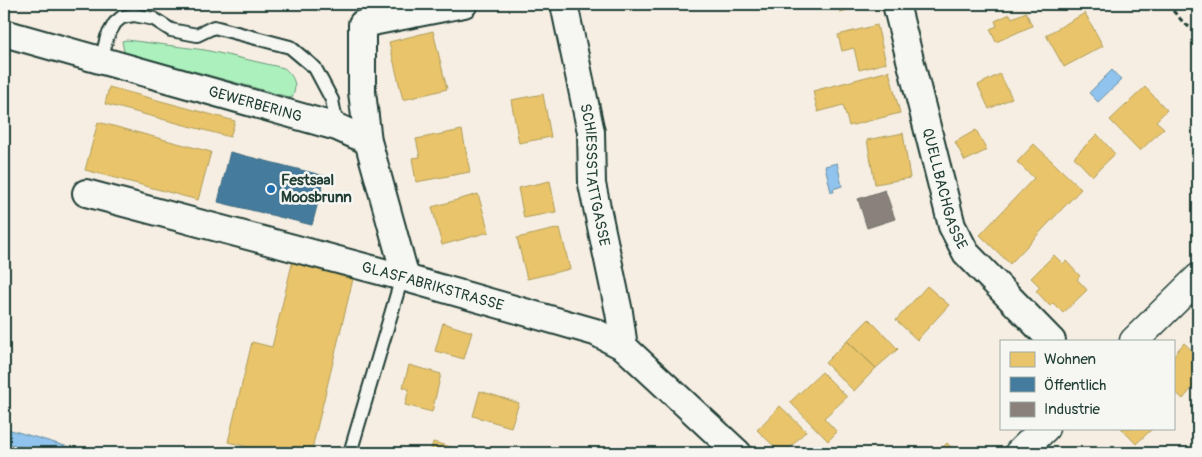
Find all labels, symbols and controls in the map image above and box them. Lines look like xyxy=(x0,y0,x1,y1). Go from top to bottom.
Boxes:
street label: GEWERBERING xyxy=(206,82,304,126)
street label: SCHIESSSTATTGASSE xyxy=(576,102,614,248)
street label: QUELLBACHGASSE xyxy=(918,126,972,253)
place label: Festsaal Moosbrunn xyxy=(281,171,352,207)
marker: Festsaal Moosbrunn xyxy=(265,183,277,195)
street label: GLASFABRIKSTRASSE xyxy=(360,257,506,315)
legend xyxy=(1000,340,1174,430)
text: Wohnen xyxy=(1044,350,1096,369)
text: Öffentlich xyxy=(1044,376,1106,395)
text: Industrie xyxy=(1044,400,1100,419)

